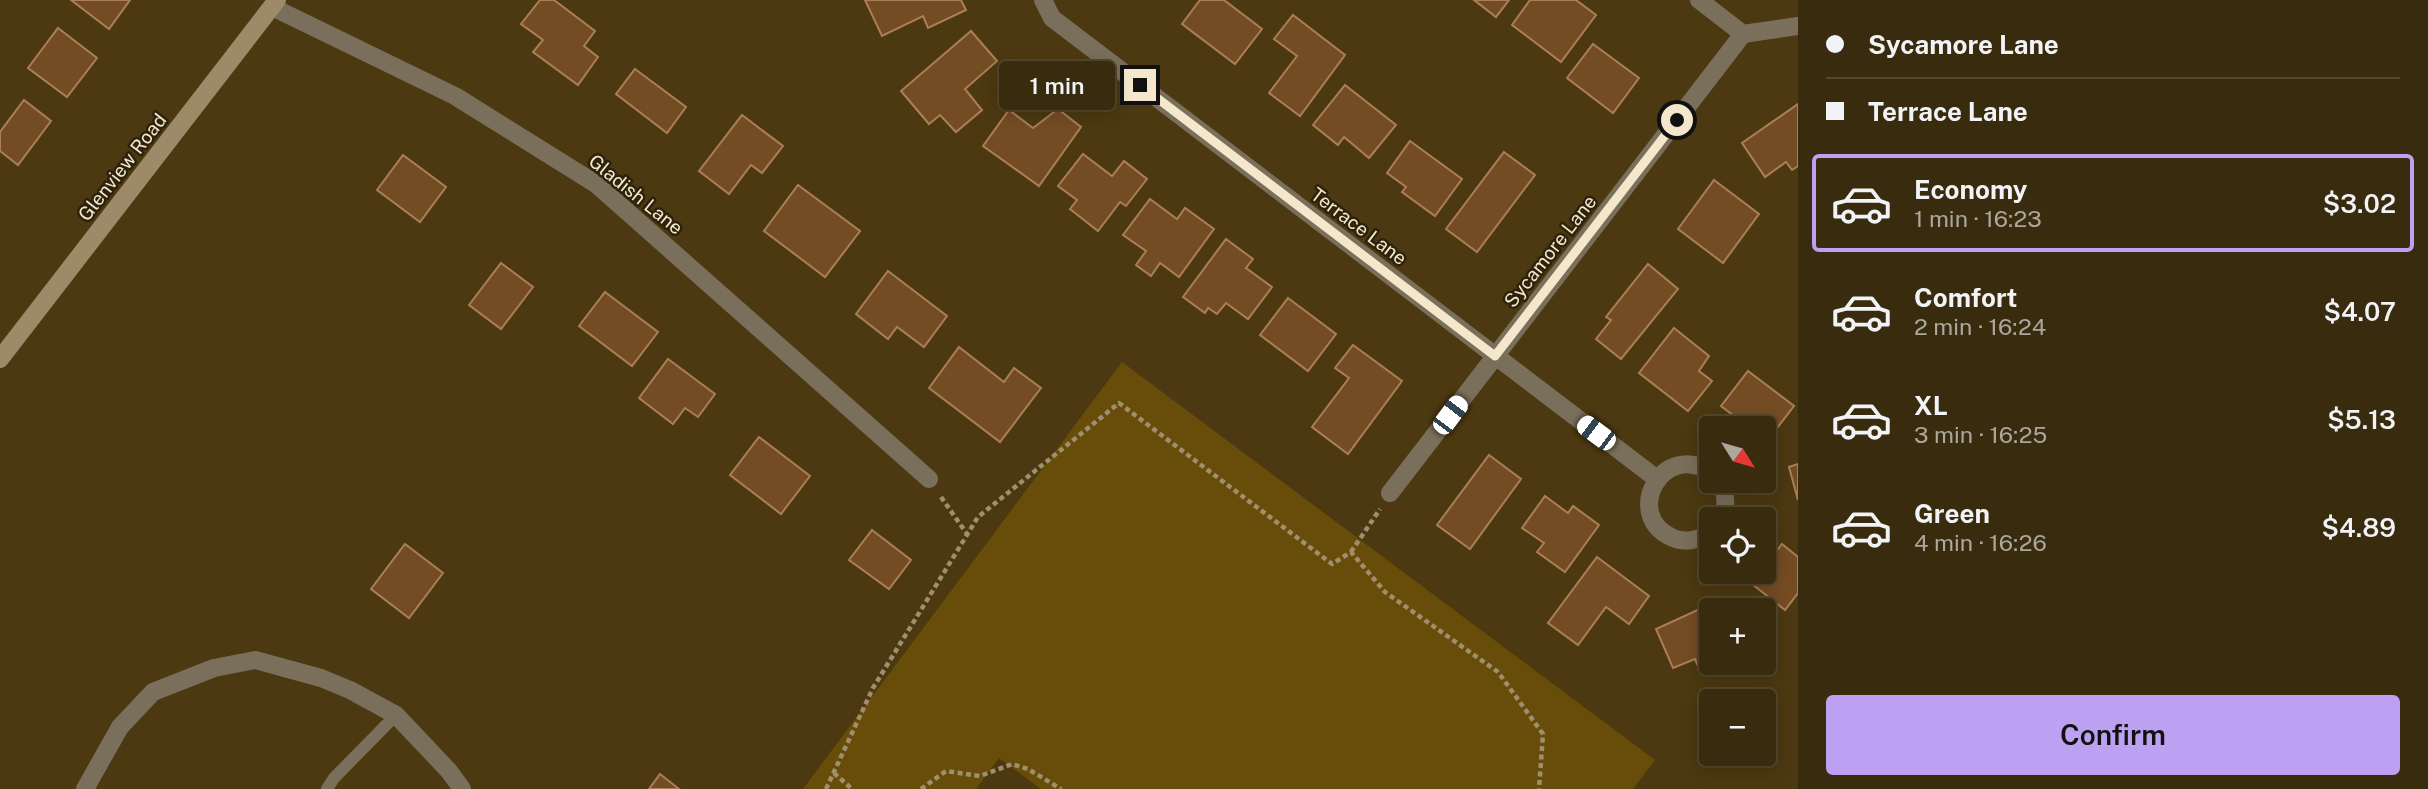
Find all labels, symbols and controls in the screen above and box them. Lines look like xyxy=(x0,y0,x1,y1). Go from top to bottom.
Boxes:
text: Sycamore Lane xyxy=(1868,29,2059,60)
callout: 1 min xyxy=(1000,60,1116,110)
route end xyxy=(1124,69,1156,101)
text: 1 min xyxy=(1030,72,1084,99)
text: Terrace Lane xyxy=(1868,96,2028,127)
route start xyxy=(1661,104,1693,136)
street label: Glenview Road xyxy=(73,109,171,225)
street label: Gladish Lane xyxy=(585,149,687,239)
icon: car xyxy=(1830,172,1893,235)
text: Economy xyxy=(1914,174,2027,205)
street label: Terrace Lane xyxy=(1307,183,1411,269)
text: $3.02 xyxy=(2323,188,2396,219)
street label: Sycamore Lane xyxy=(1499,191,1601,311)
text: 1 min · 16:23 xyxy=(1914,205,2042,232)
icon: car xyxy=(1830,280,1893,343)
text: Comfort xyxy=(1914,282,2017,313)
text: $4.07 xyxy=(2323,296,2396,327)
text: 2 min · 16:24 xyxy=(1914,313,2046,340)
icon: car xyxy=(1830,388,1893,451)
text: XL xyxy=(1914,390,1948,421)
car xyxy=(1429,392,1472,438)
text: $5.13 xyxy=(2327,404,2396,435)
car xyxy=(1573,412,1620,454)
north arrow xyxy=(1699,416,1776,494)
map controls xyxy=(1699,416,1776,766)
text: 3 min · 16:25 xyxy=(1914,421,2047,448)
icon: car xyxy=(1830,496,1893,559)
text: Green xyxy=(1914,498,1990,529)
button: locate xyxy=(1699,507,1776,584)
text: $4.89 xyxy=(2322,512,2396,543)
text: 4 min · 16:26 xyxy=(1914,529,2047,556)
button: + xyxy=(1699,598,1776,675)
button: − xyxy=(1699,689,1776,766)
button: Confirm xyxy=(1826,695,2400,775)

